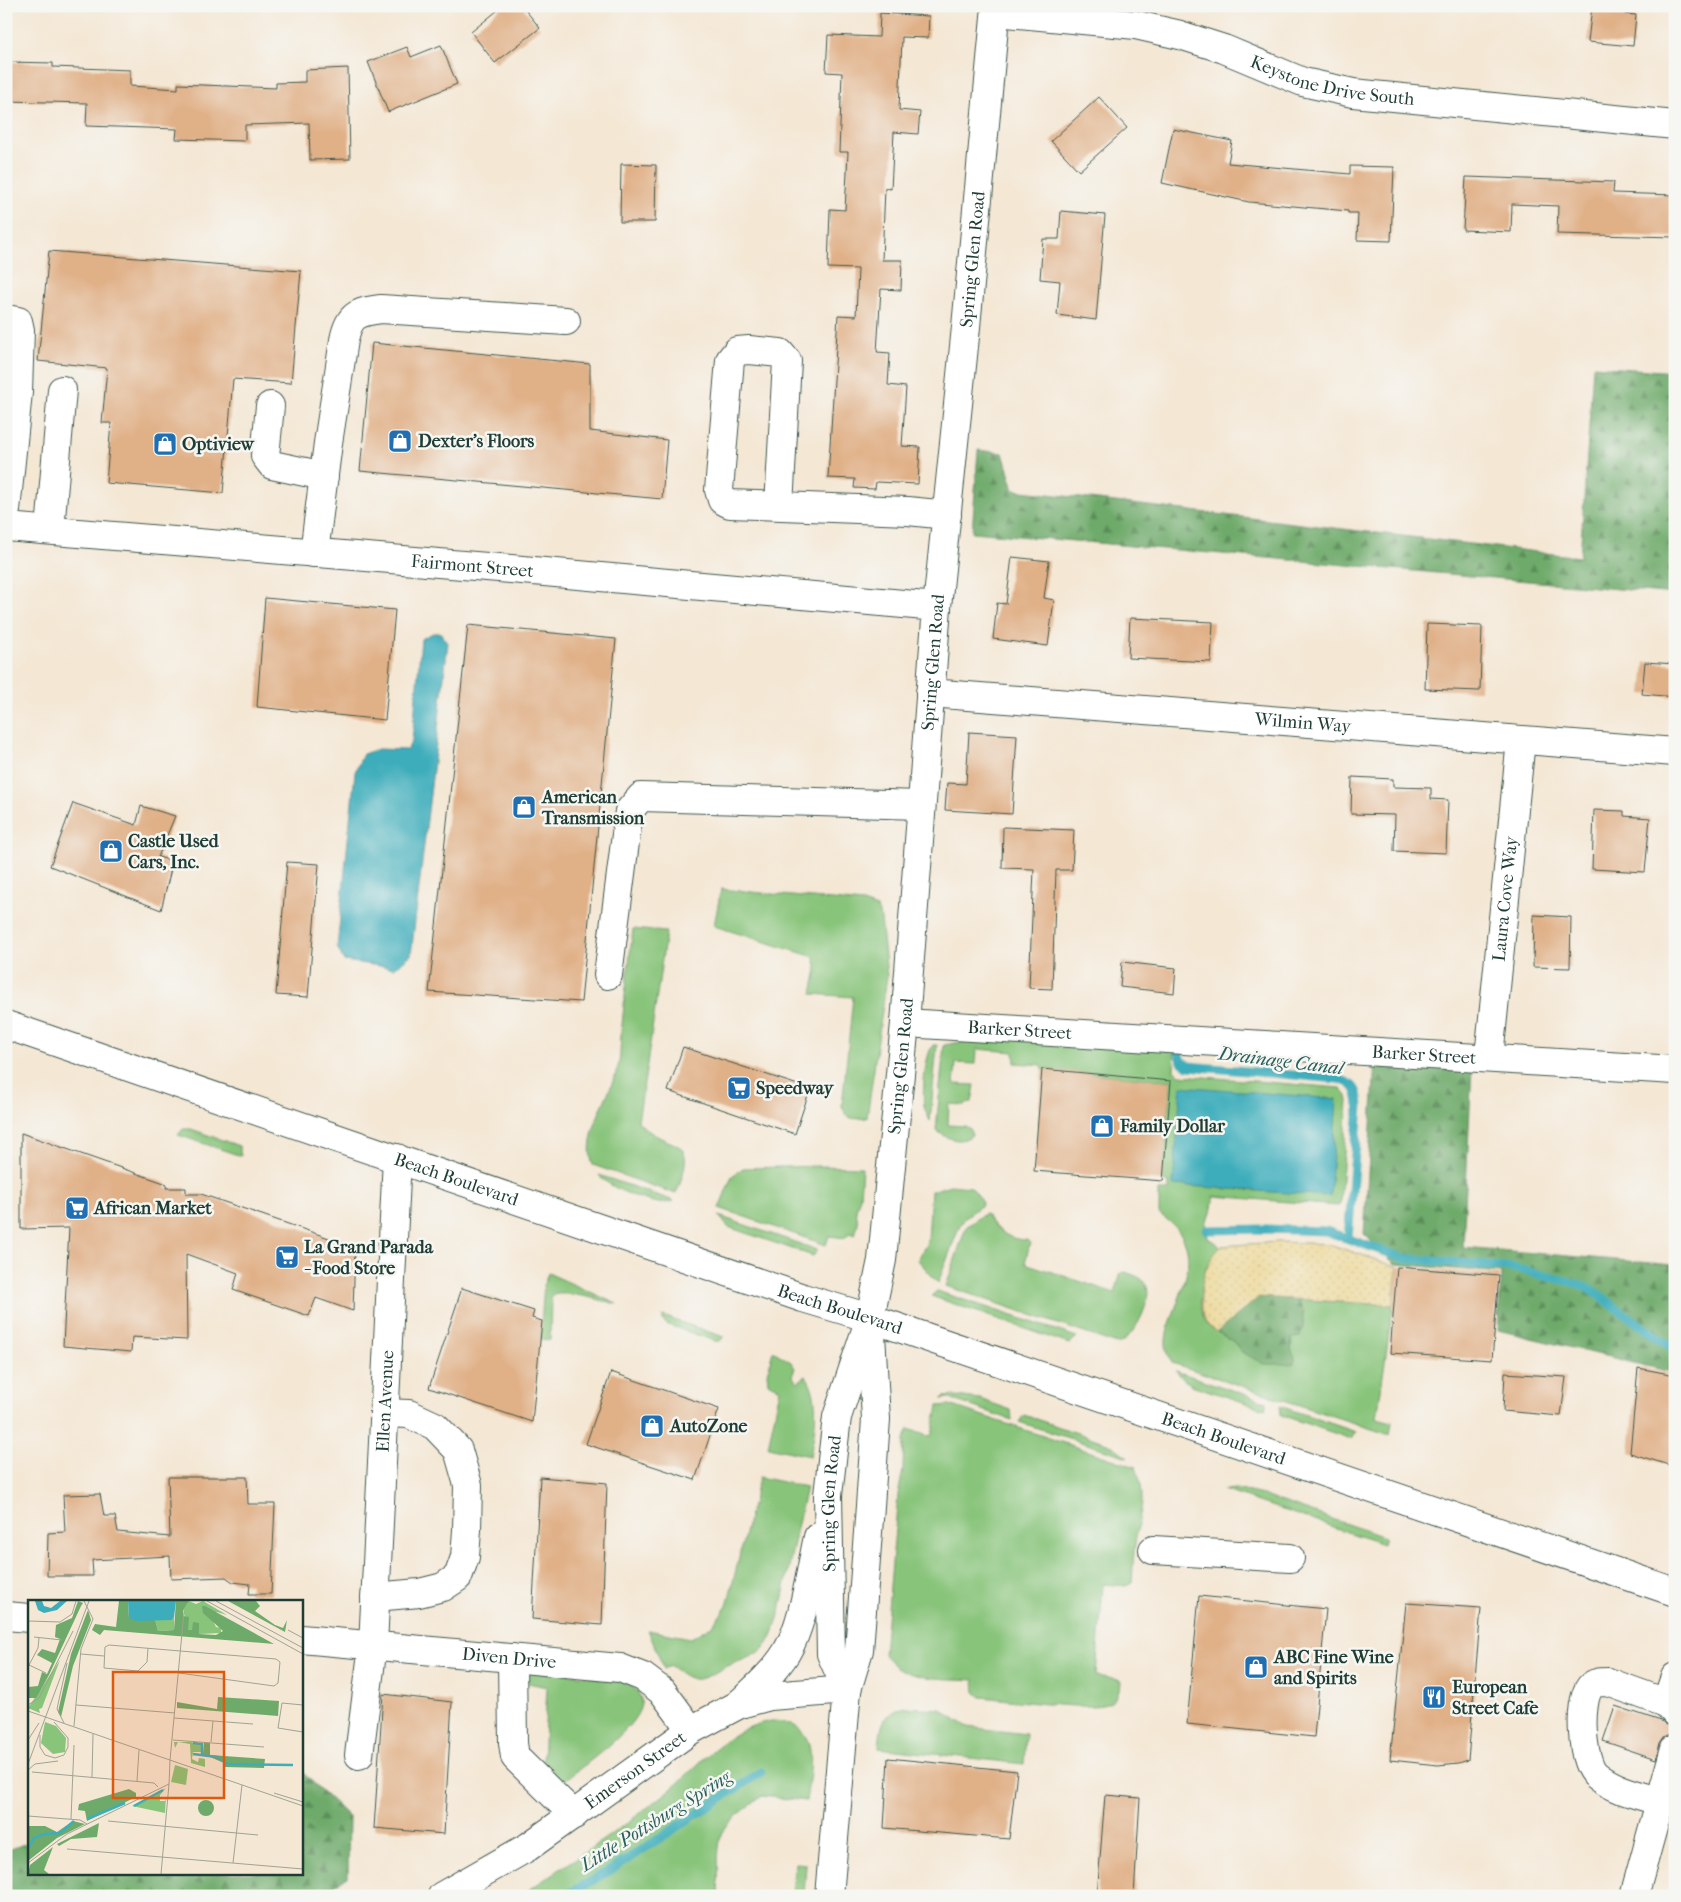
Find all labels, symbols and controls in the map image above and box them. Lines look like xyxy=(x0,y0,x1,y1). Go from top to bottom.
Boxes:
street label: Keystone Drive South xyxy=(1247,51,1415,110)
street label: Spring Glen Road xyxy=(956,190,990,329)
shop icon: Dexter's Floors xyxy=(387,428,413,454)
shop icon: Optiview xyxy=(152,431,178,457)
place label: Dexter's Floors xyxy=(418,431,535,452)
place label: Optiview xyxy=(182,434,256,455)
street label: Fairmont Street xyxy=(410,551,535,582)
street label: Spring Glen Road xyxy=(918,593,949,731)
street label: Wilmin Way xyxy=(1253,709,1353,737)
place label: American Transmission xyxy=(541,787,645,829)
shop icon: American Transmission xyxy=(511,794,537,820)
place label: Castle Used Cars, Inc. xyxy=(128,831,220,873)
street label: Laura Cove Way xyxy=(1489,834,1522,962)
shop icon: Castle Used Cars, Inc. xyxy=(98,838,124,864)
street label: Spring Glen Road xyxy=(884,997,918,1135)
street label: Barker Street xyxy=(967,1017,1073,1044)
water label: Drainage Canal xyxy=(1215,1042,1347,1080)
street label: Barker Street xyxy=(1371,1042,1477,1069)
supermarket icon: Speedway xyxy=(726,1075,752,1101)
place label: Speedway xyxy=(756,1078,835,1099)
shop icon: Family Dollar xyxy=(1089,1113,1115,1139)
place label: Family Dollar xyxy=(1119,1116,1225,1137)
street label: Beach Boulevard xyxy=(391,1149,521,1211)
supermarket icon: African Market xyxy=(64,1195,90,1221)
place label: African Market xyxy=(93,1198,212,1219)
place label: La Grand Parada - Food Store xyxy=(304,1237,434,1279)
supermarket icon: La Grand Parada - Food Store xyxy=(274,1244,300,1270)
street label: Beach Boulevard xyxy=(775,1280,905,1339)
street label: Ellen Avenue xyxy=(373,1350,399,1453)
street label: Beach Boulevard xyxy=(1159,1408,1288,1470)
shop icon: AutoZone xyxy=(639,1413,665,1439)
place label: AutoZone xyxy=(669,1416,747,1437)
street label: Spring Glen Road xyxy=(818,1434,846,1572)
inset map xyxy=(28,1600,302,1874)
street label: Diven Drive xyxy=(461,1644,557,1673)
place label: ABC Fine Wine and Spirits xyxy=(1273,1647,1394,1689)
shop icon: ABC Fine Wine and Spirits xyxy=(1243,1654,1269,1680)
place label: European Street Cafe xyxy=(1452,1677,1538,1719)
restaurant icon: European Street Cafe xyxy=(1421,1684,1447,1710)
street label: Emerson Street xyxy=(581,1727,691,1814)
water label: Little Pottsburg Spring xyxy=(575,1765,735,1877)

